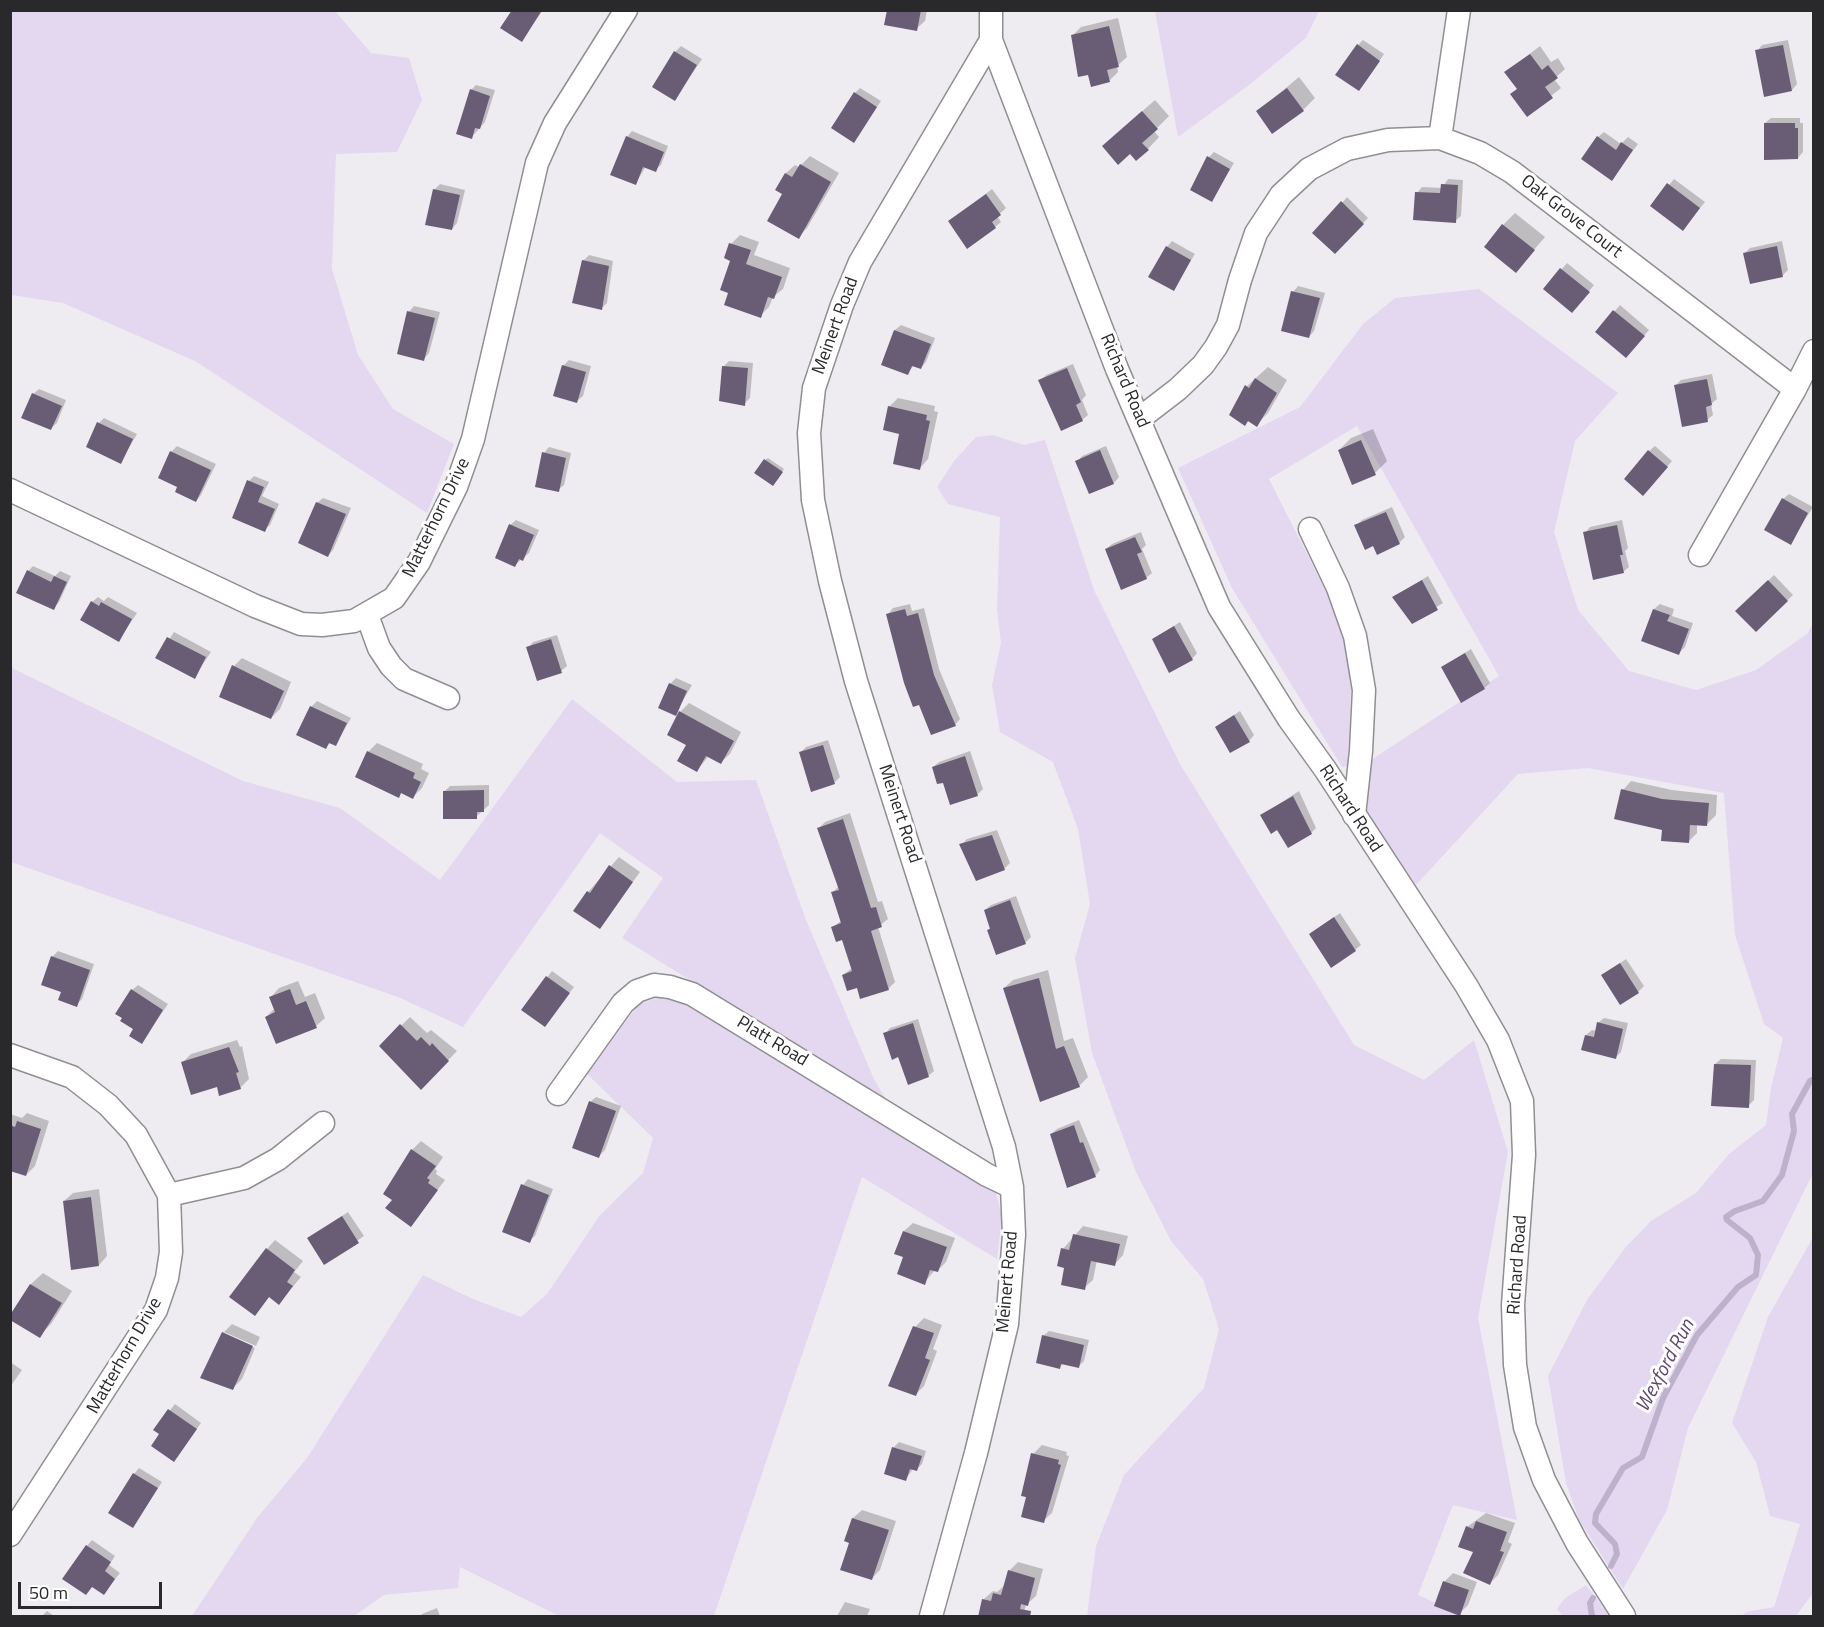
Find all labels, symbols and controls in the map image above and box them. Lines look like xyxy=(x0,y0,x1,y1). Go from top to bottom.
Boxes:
street label: Oak Grove Court xyxy=(1516,171,1626,263)
street label: Meinert Road xyxy=(808,274,864,378)
street label: Richard Road xyxy=(1095,331,1153,431)
street label: Matterhorn Drive xyxy=(399,455,475,581)
street label: Richard Road xyxy=(1314,761,1386,857)
street label: Meinert Road xyxy=(873,762,925,866)
street label: Platt Road xyxy=(732,1012,812,1072)
street label: Richard Road xyxy=(1504,1214,1532,1316)
street label: Meinert Road xyxy=(993,1230,1023,1334)
street label: Matterhorn Drive xyxy=(83,1294,167,1418)
water label: Wexford Run xyxy=(1632,1316,1700,1416)
scale bar xyxy=(21,1570,165,1608)
text: 50 m xyxy=(29,1579,68,1606)

